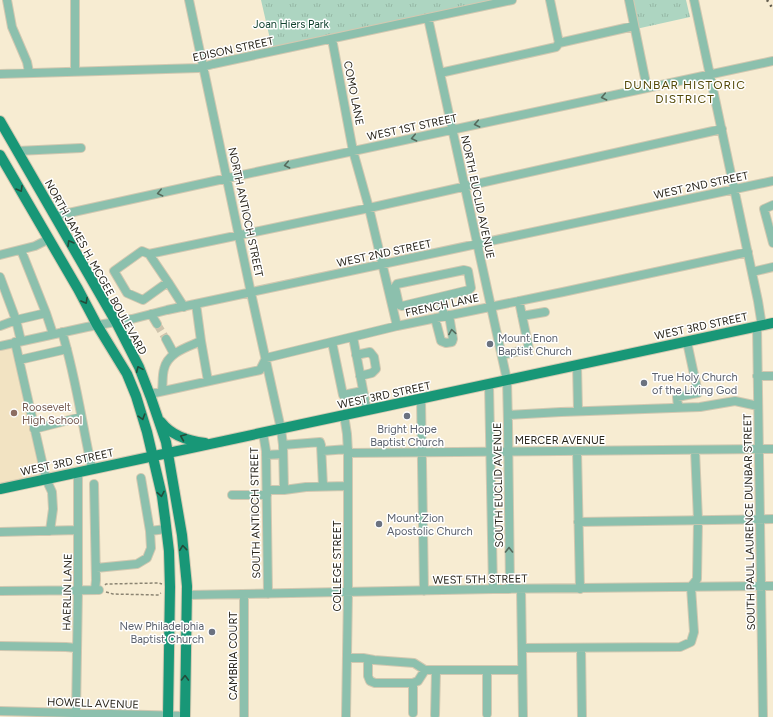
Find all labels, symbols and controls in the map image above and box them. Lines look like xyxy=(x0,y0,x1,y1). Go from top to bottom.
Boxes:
park label: Joan Hiers Park xyxy=(253,18,330,31)
street label: EDISON STREET xyxy=(191,35,275,64)
street label: COMO LANE xyxy=(341,60,366,126)
district label: DUNBAR HISTORIC DISTRICT xyxy=(624,78,746,106)
one-way arrow xyxy=(601,93,607,101)
street label: WEST 1ST STREET xyxy=(366,112,458,143)
one-way arrow xyxy=(474,120,480,128)
one-way arrow xyxy=(411,133,417,141)
street label: NORTH EUCLID AVENUE xyxy=(458,134,497,260)
street label: NORTH ANTIOCH STREET xyxy=(225,146,266,278)
one-way arrow xyxy=(284,160,290,168)
street label: WEST 2ND STREET xyxy=(653,169,750,202)
street label: NORTH JAMES H. MCGEE BOULEVARD xyxy=(42,177,150,357)
one-way arrow xyxy=(15,184,22,192)
one-way arrow xyxy=(157,188,163,196)
street label: WEST 2ND STREET xyxy=(336,237,433,270)
one-way arrow xyxy=(68,240,75,247)
street label: FRENCH LANE xyxy=(404,291,480,320)
one-way arrow xyxy=(80,297,87,304)
street label: WEST 3RD STREET xyxy=(653,310,749,343)
one-way arrow xyxy=(448,329,457,335)
place label: Mount Enon Baptist Church xyxy=(498,332,572,358)
marker: Mount Enon Baptist Church xyxy=(485,339,495,349)
one-way arrow xyxy=(136,366,144,374)
place label: True Holy Church of the Living God xyxy=(652,371,738,397)
marker: True Holy Church of the Living God xyxy=(639,378,649,388)
street label: WEST 3RD STREET xyxy=(336,379,432,412)
place label: Roosevelt High School xyxy=(22,401,82,427)
marker: Roosevelt High School xyxy=(9,408,19,418)
marker: Bright Hope Baptist Church xyxy=(402,411,412,421)
one-way arrow xyxy=(137,413,146,420)
street label: SOUTH PAUL LAURENCE DUNBAR STREET xyxy=(741,414,758,630)
street label: SOUTH EUCLID AVENUE xyxy=(491,422,506,548)
place label: Bright Hope Baptist Church xyxy=(370,423,444,449)
one-way arrow xyxy=(179,433,186,441)
street label: MERCER AVENUE xyxy=(515,434,605,447)
street label: WEST 3RD STREET xyxy=(19,446,115,479)
street label: SOUTH ANTIOCH STREET xyxy=(248,447,263,579)
one-way arrow xyxy=(156,491,165,497)
place label: Mount Zion Apostolic Church xyxy=(387,512,473,538)
marker: Mount Zion Apostolic Church xyxy=(374,519,384,529)
street label: COLLEGE STREET xyxy=(331,521,344,611)
one-way arrow xyxy=(179,545,188,551)
one-way arrow xyxy=(505,547,513,553)
street label: HAERLIN LANE xyxy=(60,553,75,631)
street label: WEST 5TH STREET xyxy=(432,572,528,587)
street label: CAMBRIA COURT xyxy=(227,612,240,700)
place label: New Philadelphia Baptist Church xyxy=(120,620,204,646)
marker: New Philadelphia Baptist Church xyxy=(207,627,217,637)
one-way arrow xyxy=(181,675,190,681)
street label: HOWELL AVENUE xyxy=(47,695,139,712)

